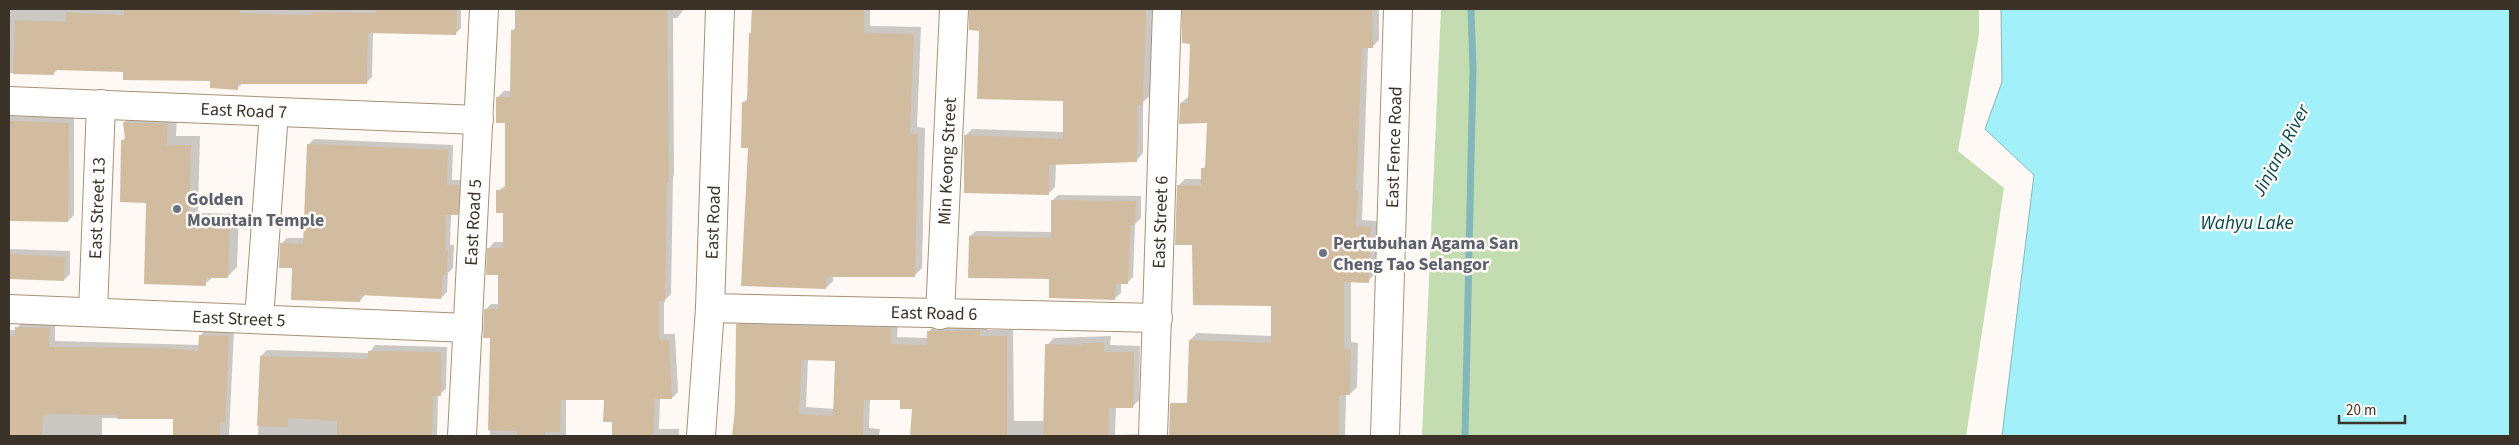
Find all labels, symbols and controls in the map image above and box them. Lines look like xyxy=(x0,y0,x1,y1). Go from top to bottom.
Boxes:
street label: East Fence Road xyxy=(1380,86,1409,208)
street label: East Road 7 xyxy=(200,97,288,125)
street label: Min Keong Street xyxy=(932,97,963,226)
water label: Jinjang River xyxy=(2245,99,2318,202)
street label: East Street 13 xyxy=(83,157,112,260)
street label: East Street 6 xyxy=(1146,175,1175,269)
street label: East Road 5 xyxy=(459,178,488,266)
street label: East Road xyxy=(700,185,727,260)
place label: Golden Mountain Temple xyxy=(187,187,324,233)
marker: Golden Mountain Temple xyxy=(171,203,183,215)
water label: Wahyu Lake xyxy=(2200,210,2294,237)
place label: Pertubuhan Agama San Cheng Tao Selangor xyxy=(1333,231,1519,277)
marker: Pertubuhan Agama San Cheng Tao Selangor xyxy=(1317,247,1329,259)
street label: East Road 6 xyxy=(890,300,978,327)
street label: East Street 5 xyxy=(192,305,286,333)
scale bar xyxy=(2339,392,2405,424)
text: 20 m xyxy=(2346,400,2376,421)

